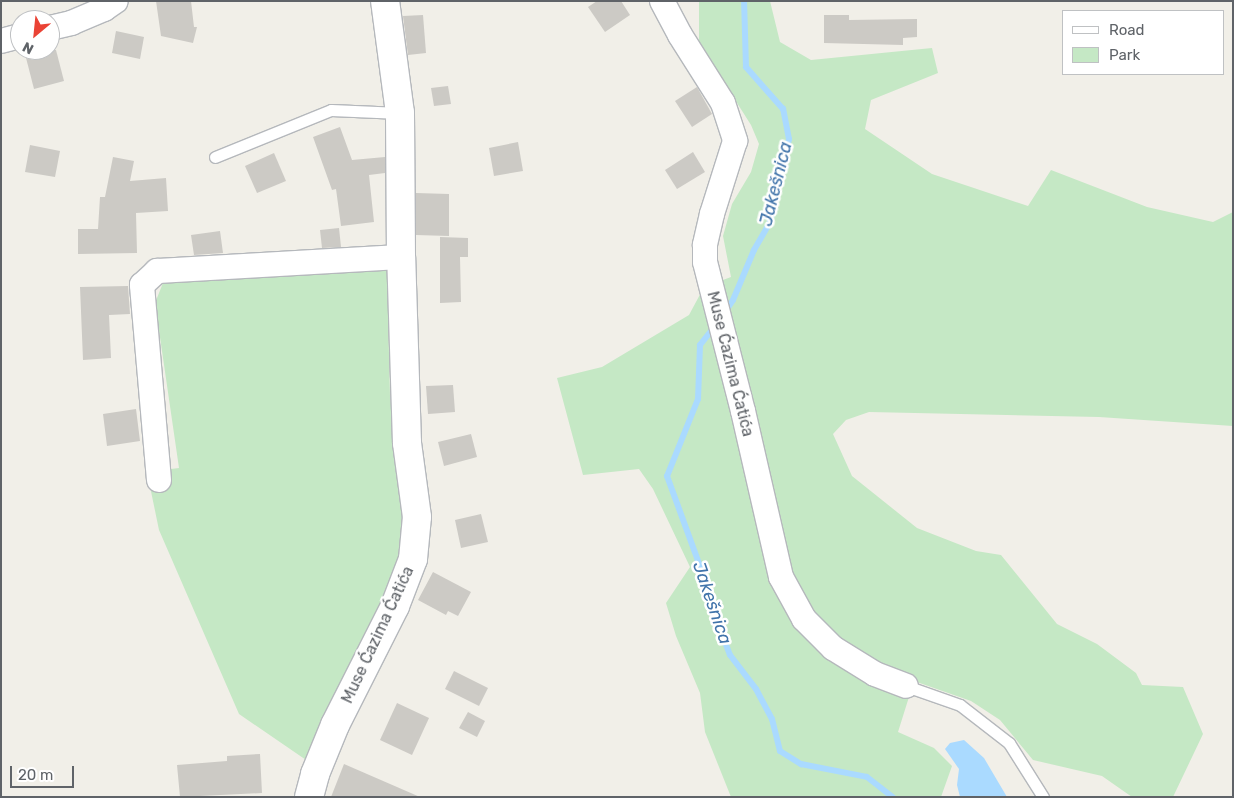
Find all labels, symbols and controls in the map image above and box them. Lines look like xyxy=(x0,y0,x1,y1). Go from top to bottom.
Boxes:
north arrow xyxy=(10,10,60,60)
legend xyxy=(1062,10,1224,75)
text: Road xyxy=(1109,21,1145,39)
text: N xyxy=(20,38,37,58)
text: Park xyxy=(1109,46,1140,64)
water label: Jakešnica xyxy=(755,140,797,228)
street label: Muse Ćazima Ćatića xyxy=(703,289,757,439)
water label: Jakešnica xyxy=(688,559,736,647)
street label: Muse Ćazima Ćatića xyxy=(338,563,418,707)
scale bar xyxy=(12,756,76,788)
text: 20 m xyxy=(18,766,53,784)

